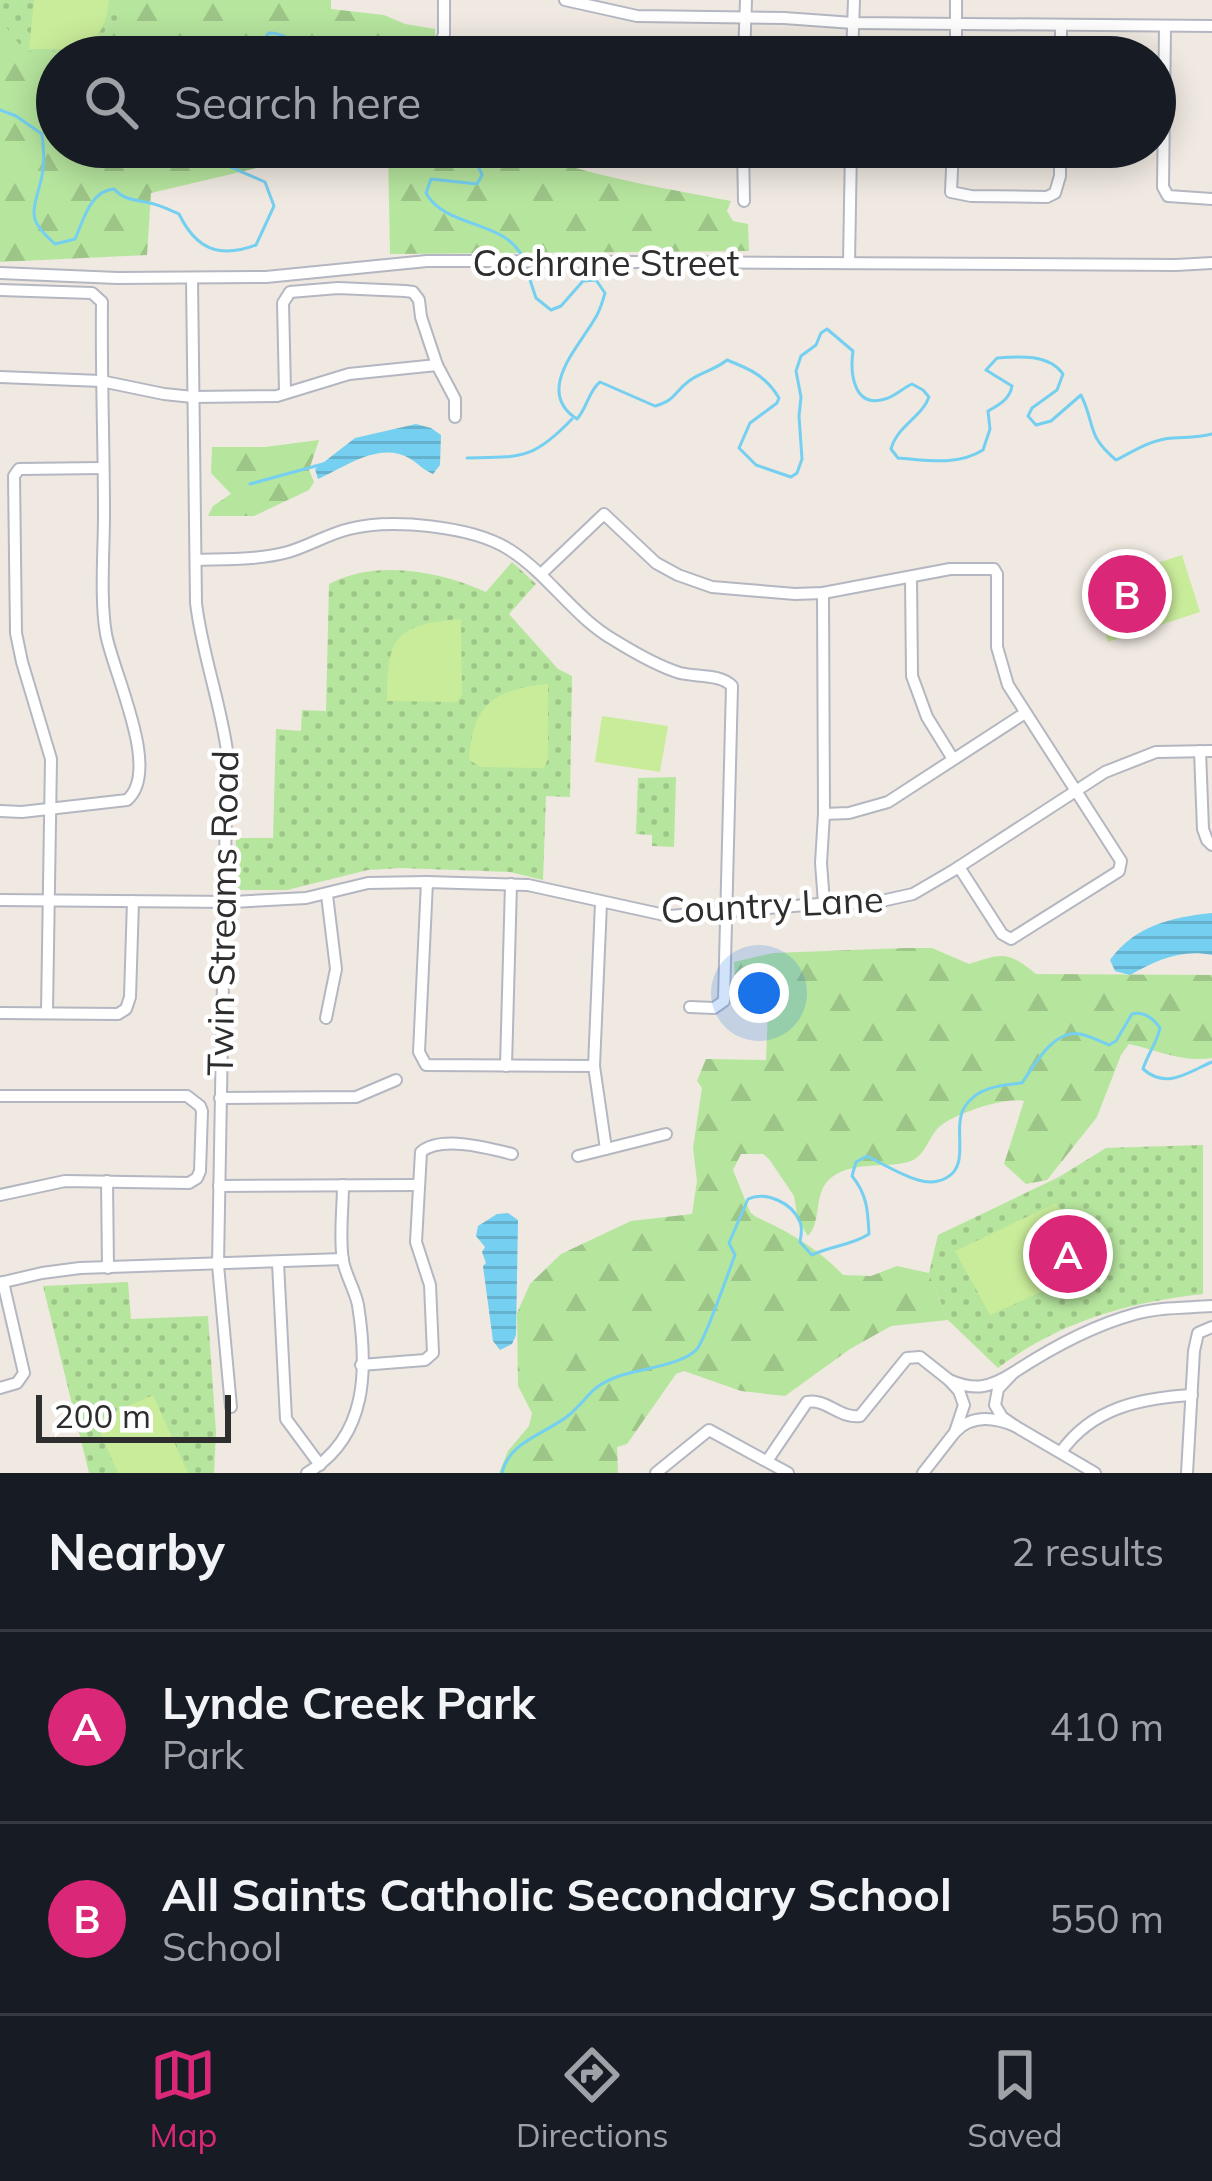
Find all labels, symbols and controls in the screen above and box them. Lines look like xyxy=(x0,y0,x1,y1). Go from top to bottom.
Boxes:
search box xyxy=(36,36,1176,168)
icon: search xyxy=(78,69,144,135)
text: Search here xyxy=(174,74,421,130)
street label: Cochrane Street xyxy=(473,240,739,285)
pin: B xyxy=(1088,549,1166,639)
street label: Twin Streams Road xyxy=(197,750,247,1076)
street label: Country Lane xyxy=(659,876,885,932)
your location xyxy=(729,963,789,1023)
pin: A xyxy=(1029,1209,1107,1299)
scale bar xyxy=(36,1389,231,1442)
text: 200 m xyxy=(54,1395,151,1436)
text: Nearby xyxy=(48,1519,225,1583)
text: 2 results xyxy=(1011,1527,1164,1576)
text: Lynde Creek Park xyxy=(162,1674,536,1730)
text: A xyxy=(72,1702,102,1751)
text: 410 m xyxy=(1049,1702,1164,1751)
text: Park xyxy=(162,1730,244,1779)
text: All Saints Catholic Secondary School xyxy=(162,1866,952,1922)
text: B xyxy=(74,1894,100,1943)
text: 550 m xyxy=(1049,1894,1164,1943)
text: School xyxy=(162,1922,282,1971)
tab: Map xyxy=(149,2042,217,2155)
tab: Directions xyxy=(516,2042,669,2155)
tab: Saved xyxy=(967,2042,1063,2155)

